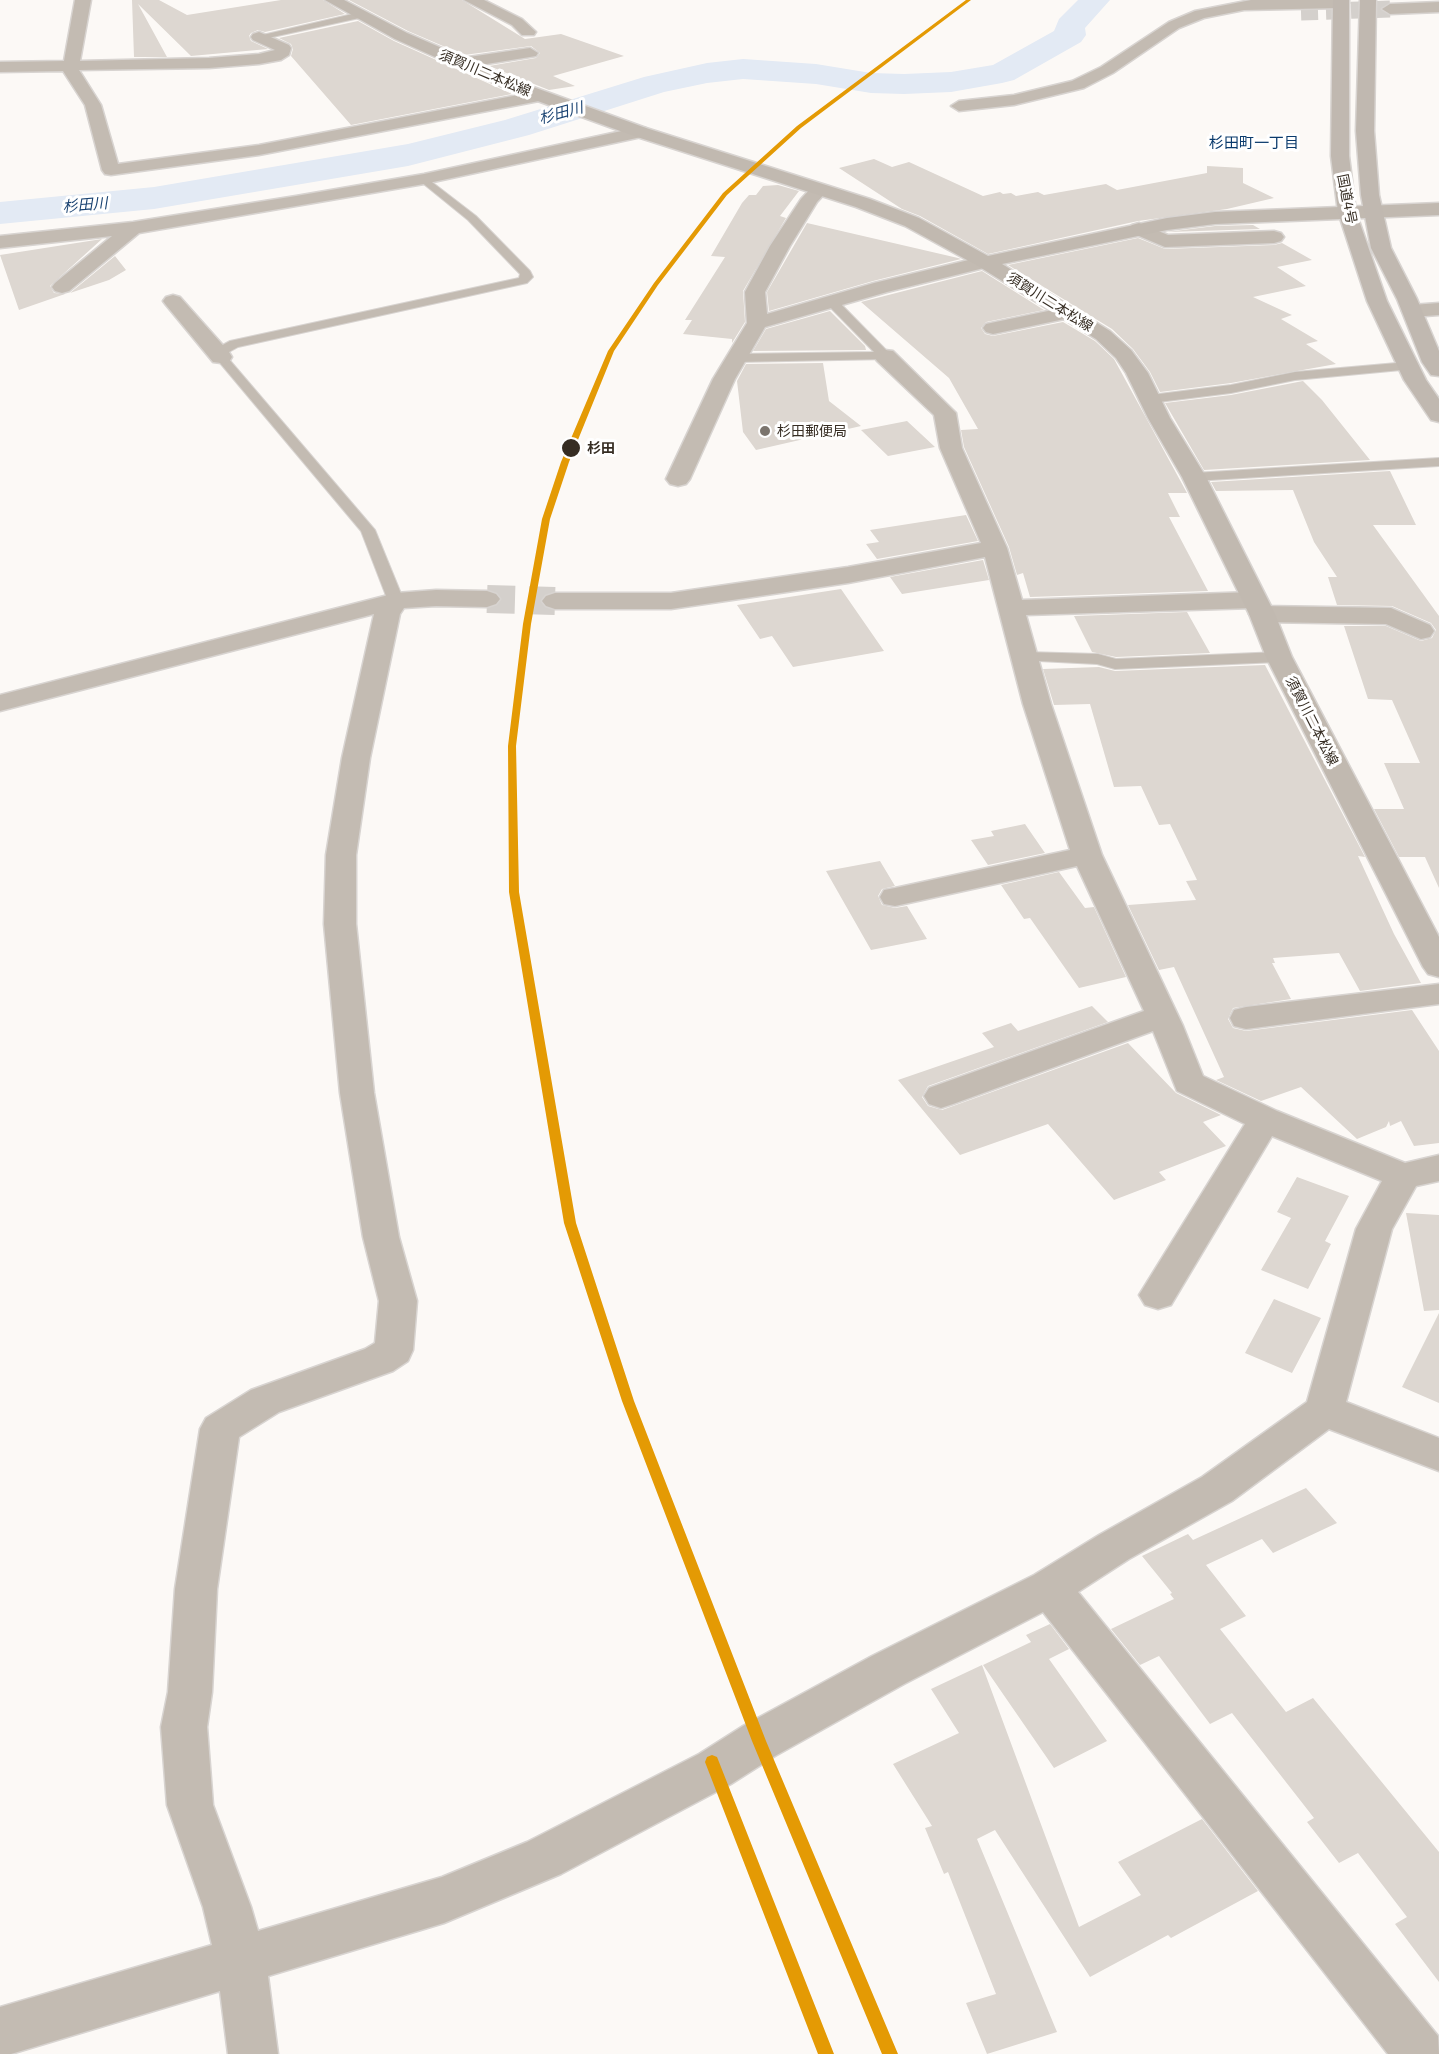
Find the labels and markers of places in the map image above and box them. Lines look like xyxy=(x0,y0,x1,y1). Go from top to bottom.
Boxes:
place label: 杉田郵便局 xyxy=(777,423,847,439)
marker: 杉田郵便局 xyxy=(758,424,772,438)
marker: 杉田 xyxy=(560,437,582,459)
place label: 杉田 xyxy=(587,440,615,456)

